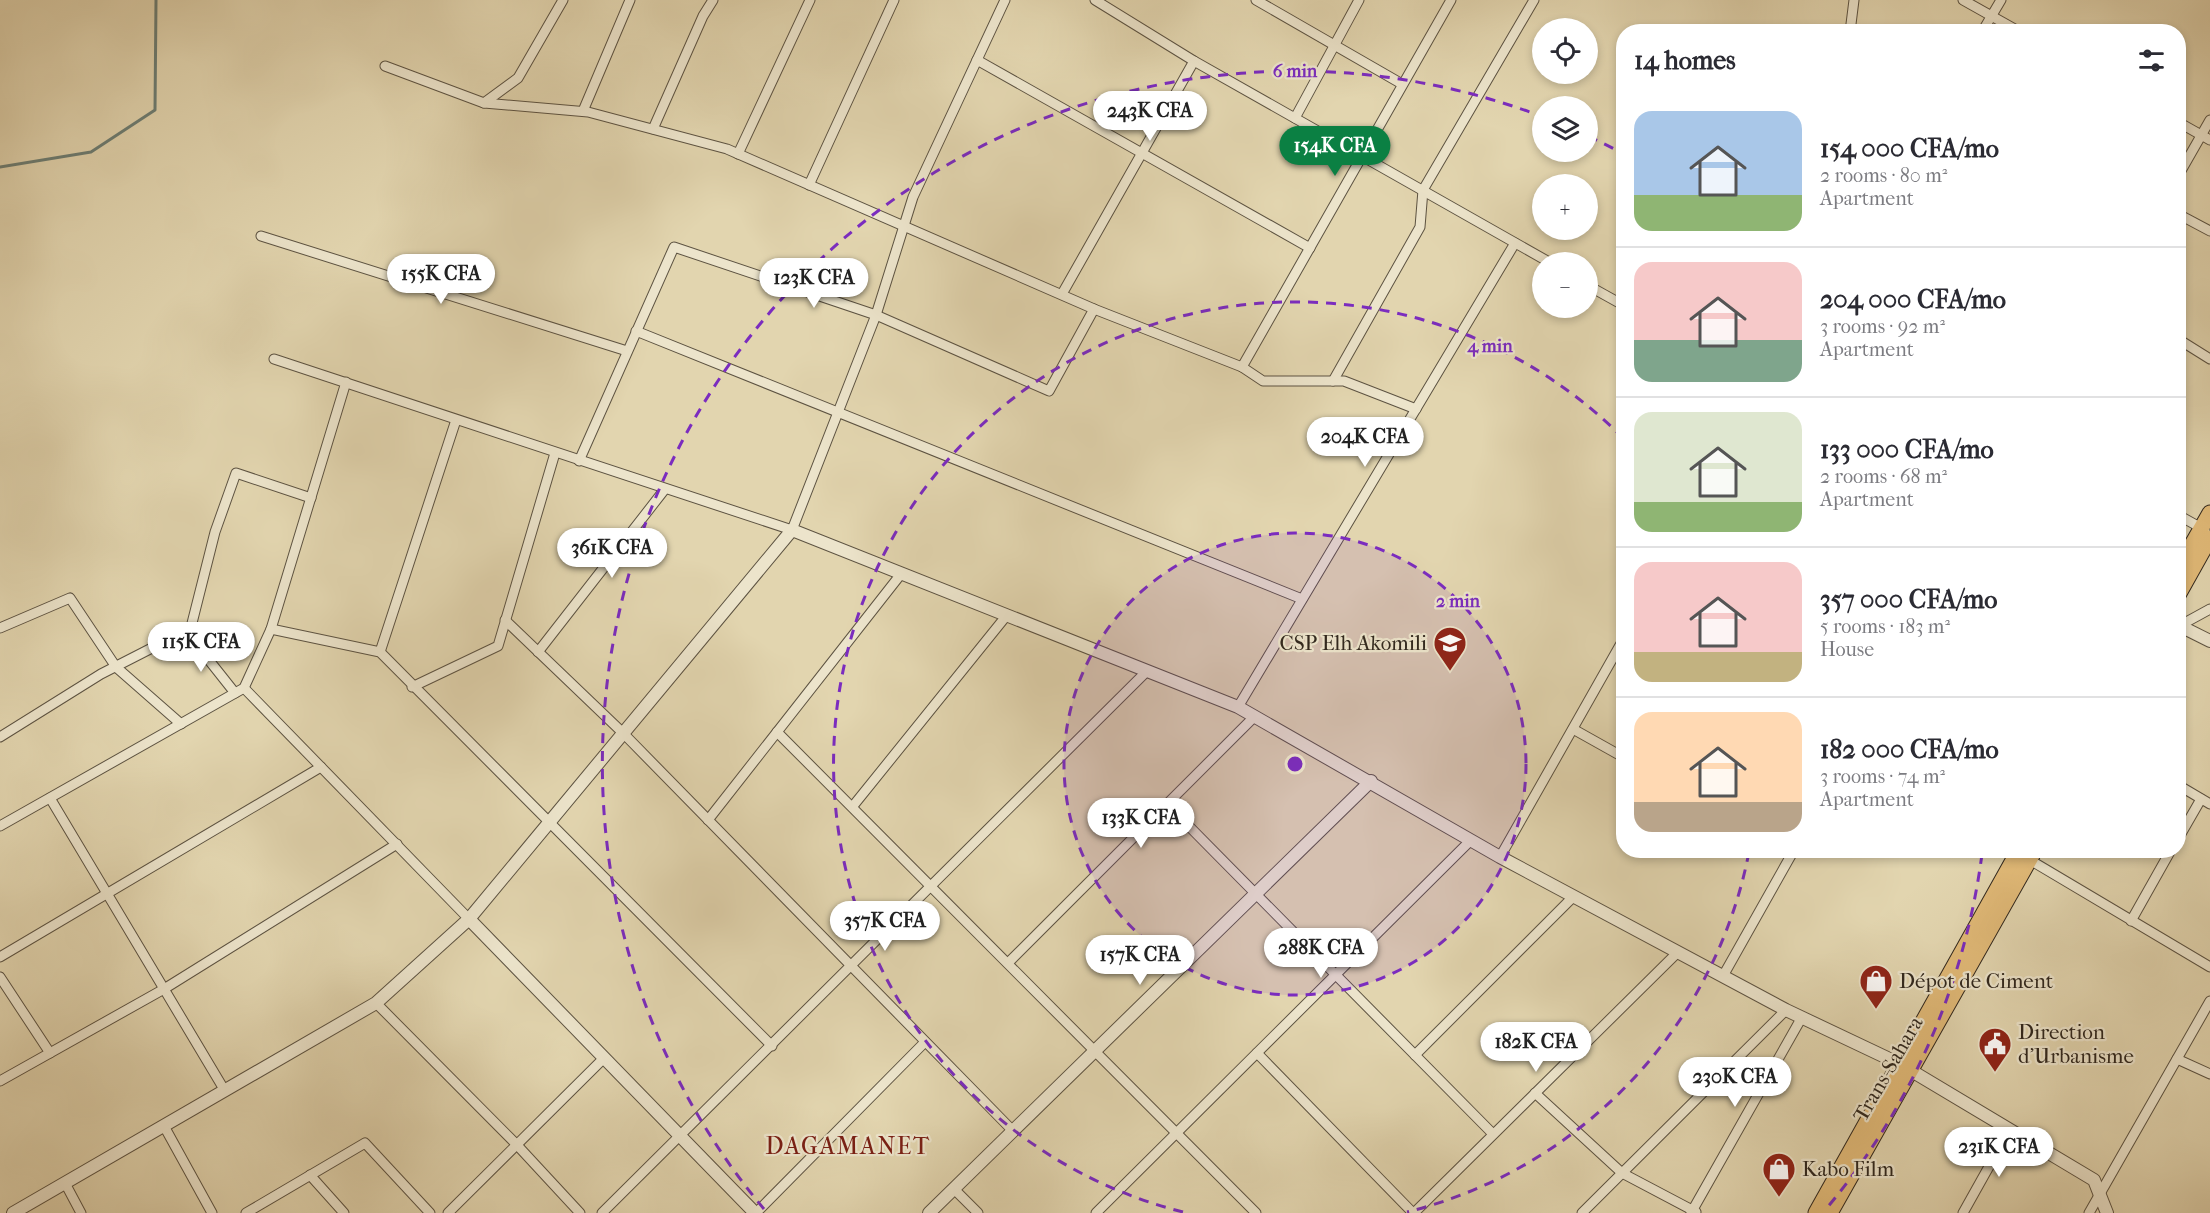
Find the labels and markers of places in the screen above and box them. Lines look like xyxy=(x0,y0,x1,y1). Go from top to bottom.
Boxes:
pin: 243K CFA xyxy=(1088,91,1212,142)
pin: 154K CFA xyxy=(1273,126,1397,177)
pin: 155K CFA xyxy=(379,254,503,305)
pin: 123K CFA xyxy=(752,258,876,309)
pin: 204K CFA xyxy=(1303,417,1427,468)
pin: 361K CFA xyxy=(550,528,674,579)
pin: 115K CFA xyxy=(139,622,263,673)
school or university icon: CSP Elh Akomili xyxy=(1432,625,1468,672)
place label: CSP Elh Akomili xyxy=(1280,631,1427,655)
centre of rings xyxy=(1285,754,1305,774)
pin: 133K CFA xyxy=(1079,798,1203,849)
pin: 357K CFA xyxy=(823,901,947,952)
pin: 288K CFA xyxy=(1259,928,1383,979)
pin: 157K CFA xyxy=(1078,935,1202,986)
shop icon: Dépot de Ciment xyxy=(1858,963,1894,1010)
place label: Dépot de Ciment xyxy=(1899,969,2054,993)
place label: Direction d'Urbanisme xyxy=(2018,1020,2134,1068)
pin: 182K CFA xyxy=(1474,1022,1598,1073)
public building icon: Direction d'Urbanisme xyxy=(1977,1026,2013,1073)
pin: 230K CFA xyxy=(1673,1057,1797,1108)
pin: 231K CFA xyxy=(1937,1127,2061,1178)
shop icon: Kabo Film xyxy=(1761,1151,1797,1198)
place label: Kabo Film xyxy=(1802,1157,1895,1181)

